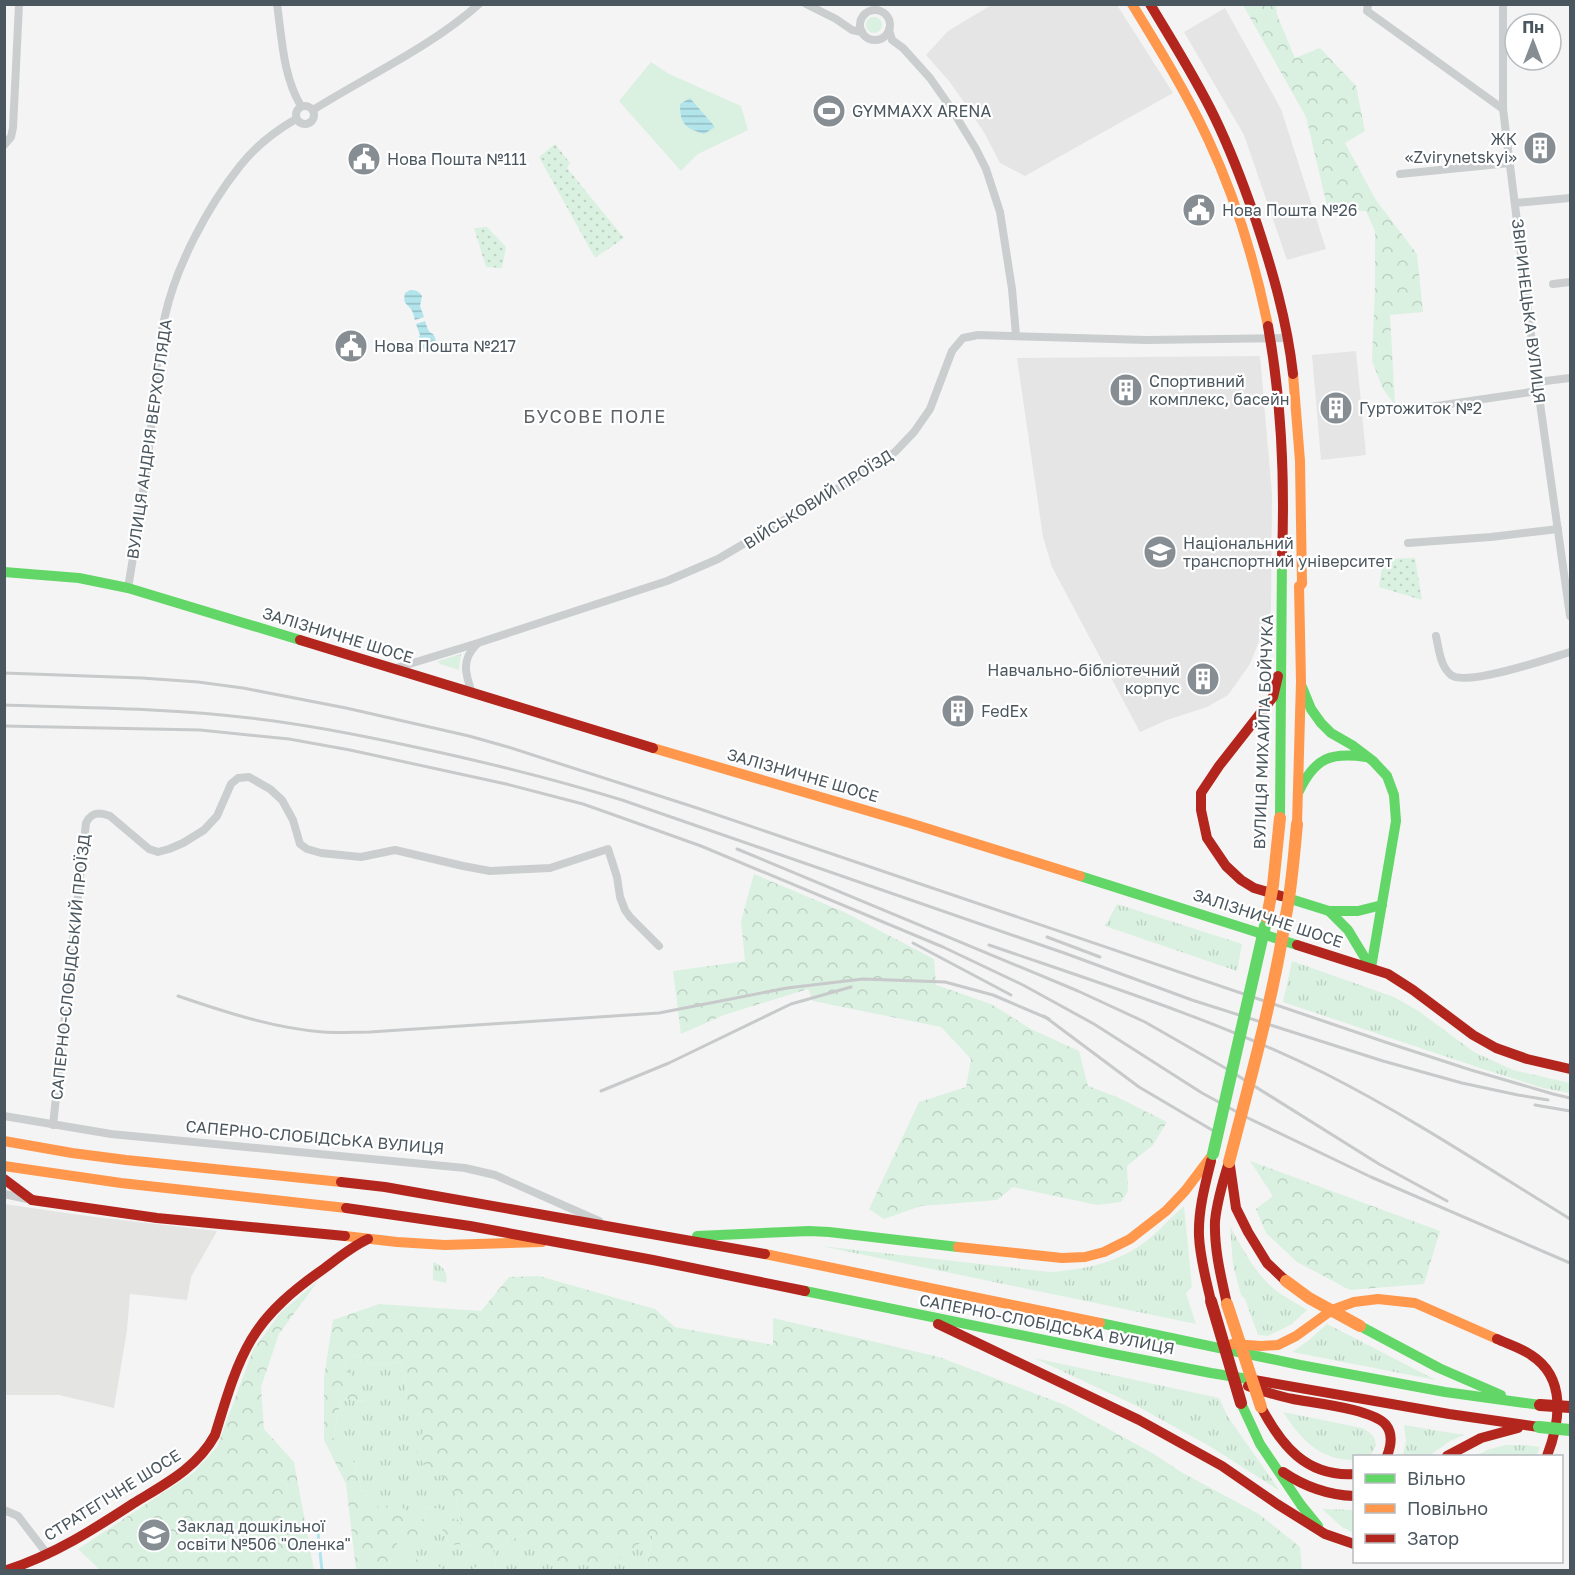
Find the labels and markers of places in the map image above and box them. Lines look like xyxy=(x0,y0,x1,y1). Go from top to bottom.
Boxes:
sports icon: GYMMAXX ARENA xyxy=(811,93,847,129)
place label: GYMMAXX ARENA xyxy=(852,101,991,121)
place label: ЖК «Zvirynetskyi» xyxy=(1405,129,1517,167)
building icon: ЖК «Zvirynetskyi» xyxy=(1522,130,1558,166)
public building icon: Нова Пошта №111 xyxy=(346,141,382,177)
place label: Нова Пошта №111 xyxy=(387,149,527,169)
public building icon: Нова Пошта №26 xyxy=(1181,192,1217,228)
place label: Нова Пошта №26 xyxy=(1222,200,1357,220)
public building icon: Нова Пошта №217 xyxy=(333,328,369,364)
place label: Нова Пошта №217 xyxy=(374,336,516,356)
place label: Спортивний комплекс, басейн xyxy=(1149,371,1289,409)
building icon: Спортивний комплекс, басейн xyxy=(1108,372,1144,408)
building icon: Гуртожиток №2 xyxy=(1318,390,1354,426)
place label: Гуртожиток №2 xyxy=(1359,398,1482,418)
place label: Національний транспортний університет xyxy=(1183,533,1393,571)
school or university icon: Національний транспортний університет xyxy=(1142,534,1178,570)
place label: Навчально-бібліотечний корпус xyxy=(987,660,1180,698)
building icon: Навчально-бібліотечний корпус xyxy=(1185,661,1221,697)
building icon: FedEx xyxy=(940,693,976,729)
place label: FedEx xyxy=(981,701,1028,721)
place label: Заклад дошкільної освіти №506 "Оленка" xyxy=(177,1516,351,1554)
school or university icon: Заклад дошкільної освіти №506 "Оленка" xyxy=(136,1517,172,1553)

